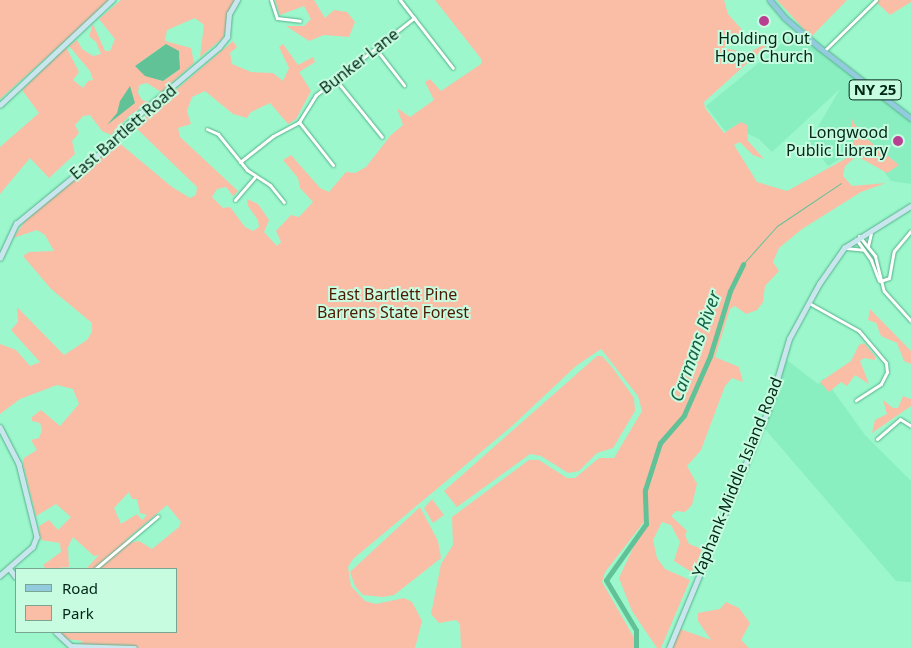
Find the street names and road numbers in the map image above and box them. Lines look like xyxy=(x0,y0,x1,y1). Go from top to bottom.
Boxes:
street label: Bunker Lane xyxy=(316,24,402,98)
road number: NY 25 xyxy=(848,78,902,102)
street label: East Bartlett Road xyxy=(66,81,180,183)
street label: Yaphank-Middle Island Road xyxy=(688,374,786,580)

